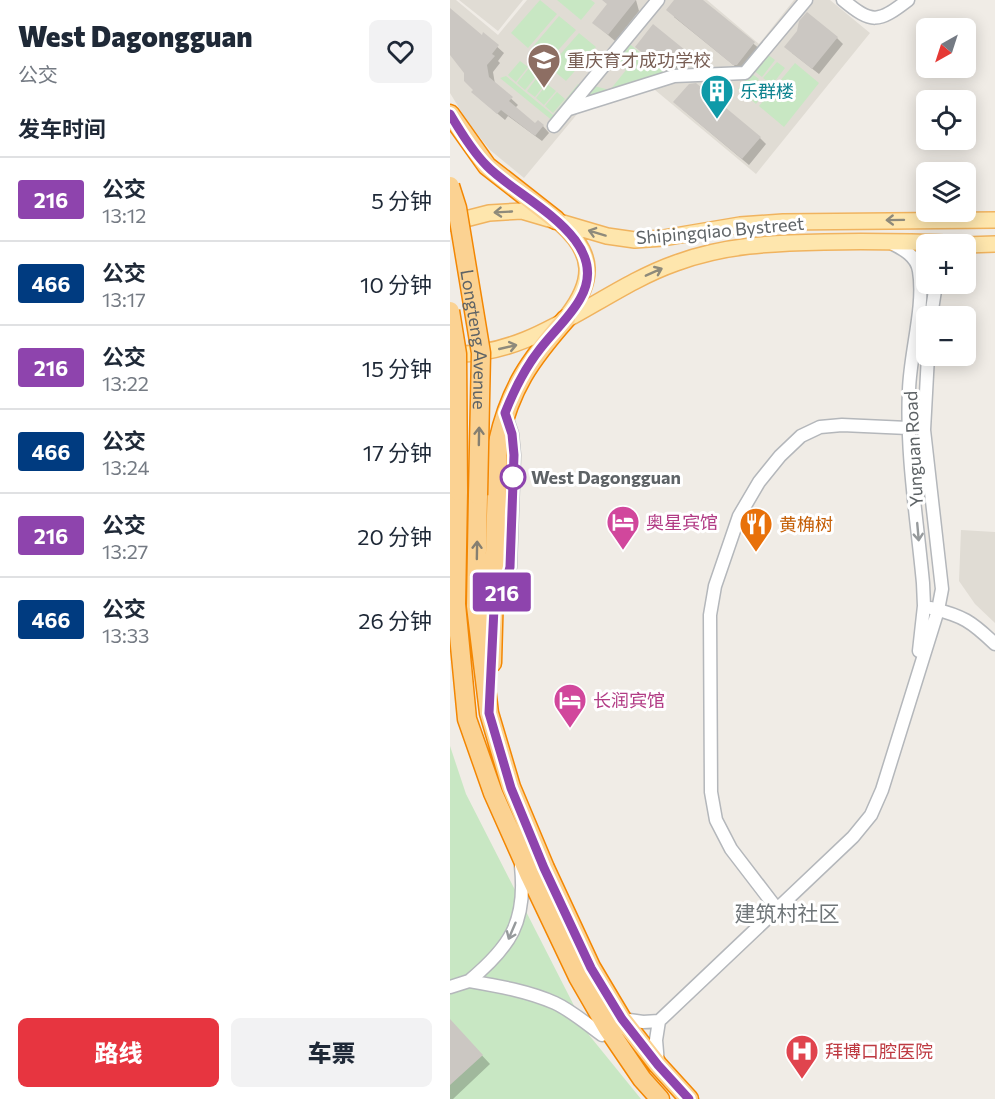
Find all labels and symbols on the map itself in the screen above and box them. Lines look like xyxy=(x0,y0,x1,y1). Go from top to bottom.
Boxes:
north arrow xyxy=(916,18,976,78)
school or university icon: 重庆育才成功学校 xyxy=(526,42,562,89)
place label: 重庆育才成功学校 xyxy=(567,49,711,71)
building icon: 乐群楼 xyxy=(699,73,735,120)
place label: 乐群楼 xyxy=(740,80,794,102)
one-way arrow xyxy=(494,207,514,218)
street label: Shipingqiao Bystreet xyxy=(635,212,805,248)
one-way arrow xyxy=(885,214,905,226)
one-way arrow xyxy=(588,227,607,238)
one-way arrow xyxy=(645,265,663,277)
street label: Longteng Avenue xyxy=(456,268,492,410)
one-way arrow xyxy=(498,340,517,352)
street label: Yunguan Road xyxy=(899,391,927,507)
one-way arrow xyxy=(473,427,485,447)
marker: West Dagongguan xyxy=(500,464,526,490)
place label: West Dagongguan xyxy=(531,466,681,488)
hotel icon: 奥星宾馆 xyxy=(605,504,641,551)
restaurant icon: 黄桷树 xyxy=(738,506,774,553)
place label: 奥星宾馆 xyxy=(646,511,718,533)
place label: 黄桷树 xyxy=(779,513,833,535)
one-way arrow xyxy=(913,521,924,541)
one-way arrow xyxy=(471,541,483,561)
line badge: 216 xyxy=(467,572,536,612)
hotel icon: 长润宾馆 xyxy=(552,682,588,729)
place label: 长润宾馆 xyxy=(593,689,665,711)
district label: 建筑村社区 xyxy=(735,900,840,925)
one-way arrow xyxy=(506,921,517,939)
hospital icon: 拜博口腔医院 xyxy=(784,1033,820,1080)
place label: 拜博口腔医院 xyxy=(825,1040,933,1062)

